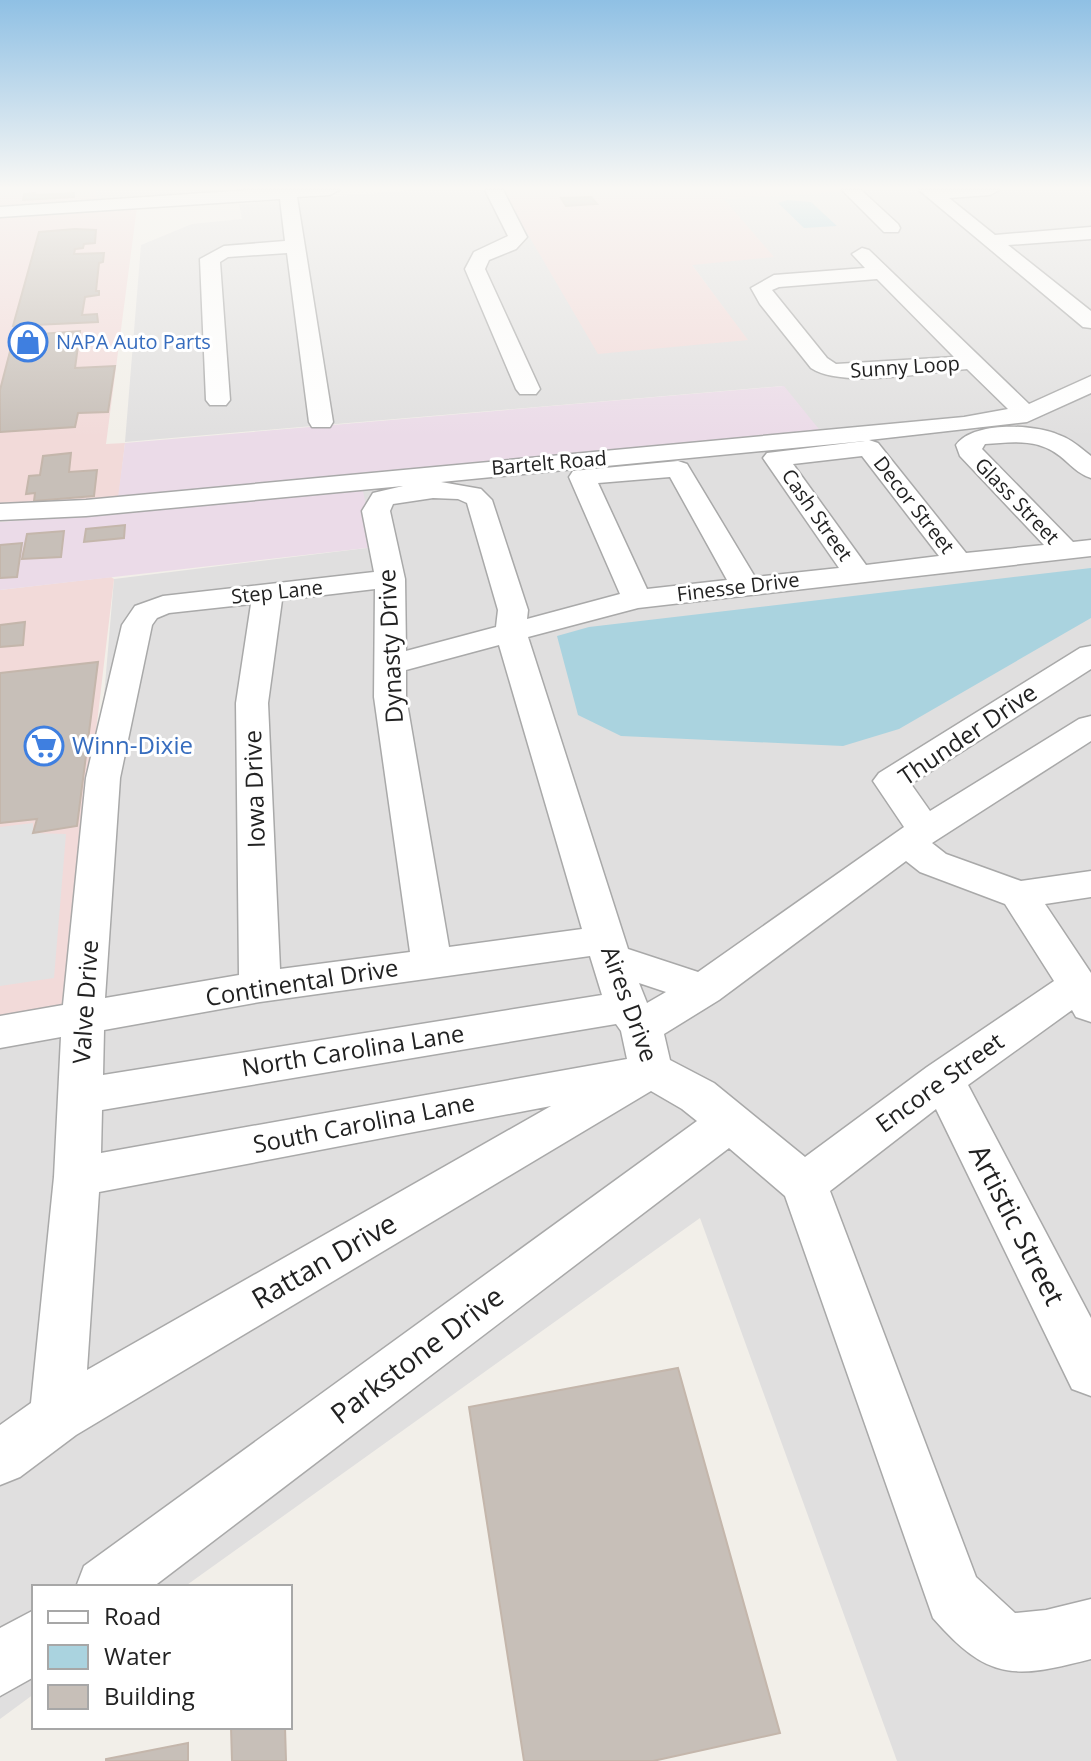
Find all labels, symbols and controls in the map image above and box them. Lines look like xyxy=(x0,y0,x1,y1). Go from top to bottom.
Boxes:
shop icon: NAPA Auto Parts xyxy=(7,321,49,363)
place label: NAPA Auto Parts xyxy=(56,328,211,355)
street label: Sunny Loop xyxy=(849,349,961,384)
street label: Bartelt Road xyxy=(490,444,608,481)
street label: Decor Street xyxy=(868,450,961,559)
street label: Glass Street xyxy=(969,451,1066,550)
street label: Cash Street xyxy=(776,463,859,566)
street label: Finesse Drive xyxy=(675,566,801,607)
street label: Dynasty Drive xyxy=(369,568,410,724)
street label: Step Lane xyxy=(230,573,324,610)
street label: Thunder Drive xyxy=(891,675,1043,792)
supermarket icon: Winn-Dixie xyxy=(23,725,65,767)
place label: Winn-Dixie xyxy=(72,728,193,761)
street label: Iowa Drive xyxy=(235,729,272,849)
street label: Valve Drive xyxy=(64,939,105,1065)
street label: Aires Drive xyxy=(594,941,667,1066)
street label: Continental Drive xyxy=(203,950,401,1013)
street label: North Carolina Lane xyxy=(239,1016,466,1083)
street label: Encore Street xyxy=(869,1024,1010,1139)
street label: South Carolina Lane xyxy=(250,1085,477,1160)
street label: Artistic Street xyxy=(961,1138,1075,1311)
street label: Rattan Drive xyxy=(244,1203,403,1317)
street label: Parkstone Drive xyxy=(322,1277,511,1432)
legend xyxy=(32,1585,292,1729)
text: Road xyxy=(104,1599,161,1632)
text: Water xyxy=(104,1639,172,1672)
text: Building xyxy=(104,1679,195,1712)

